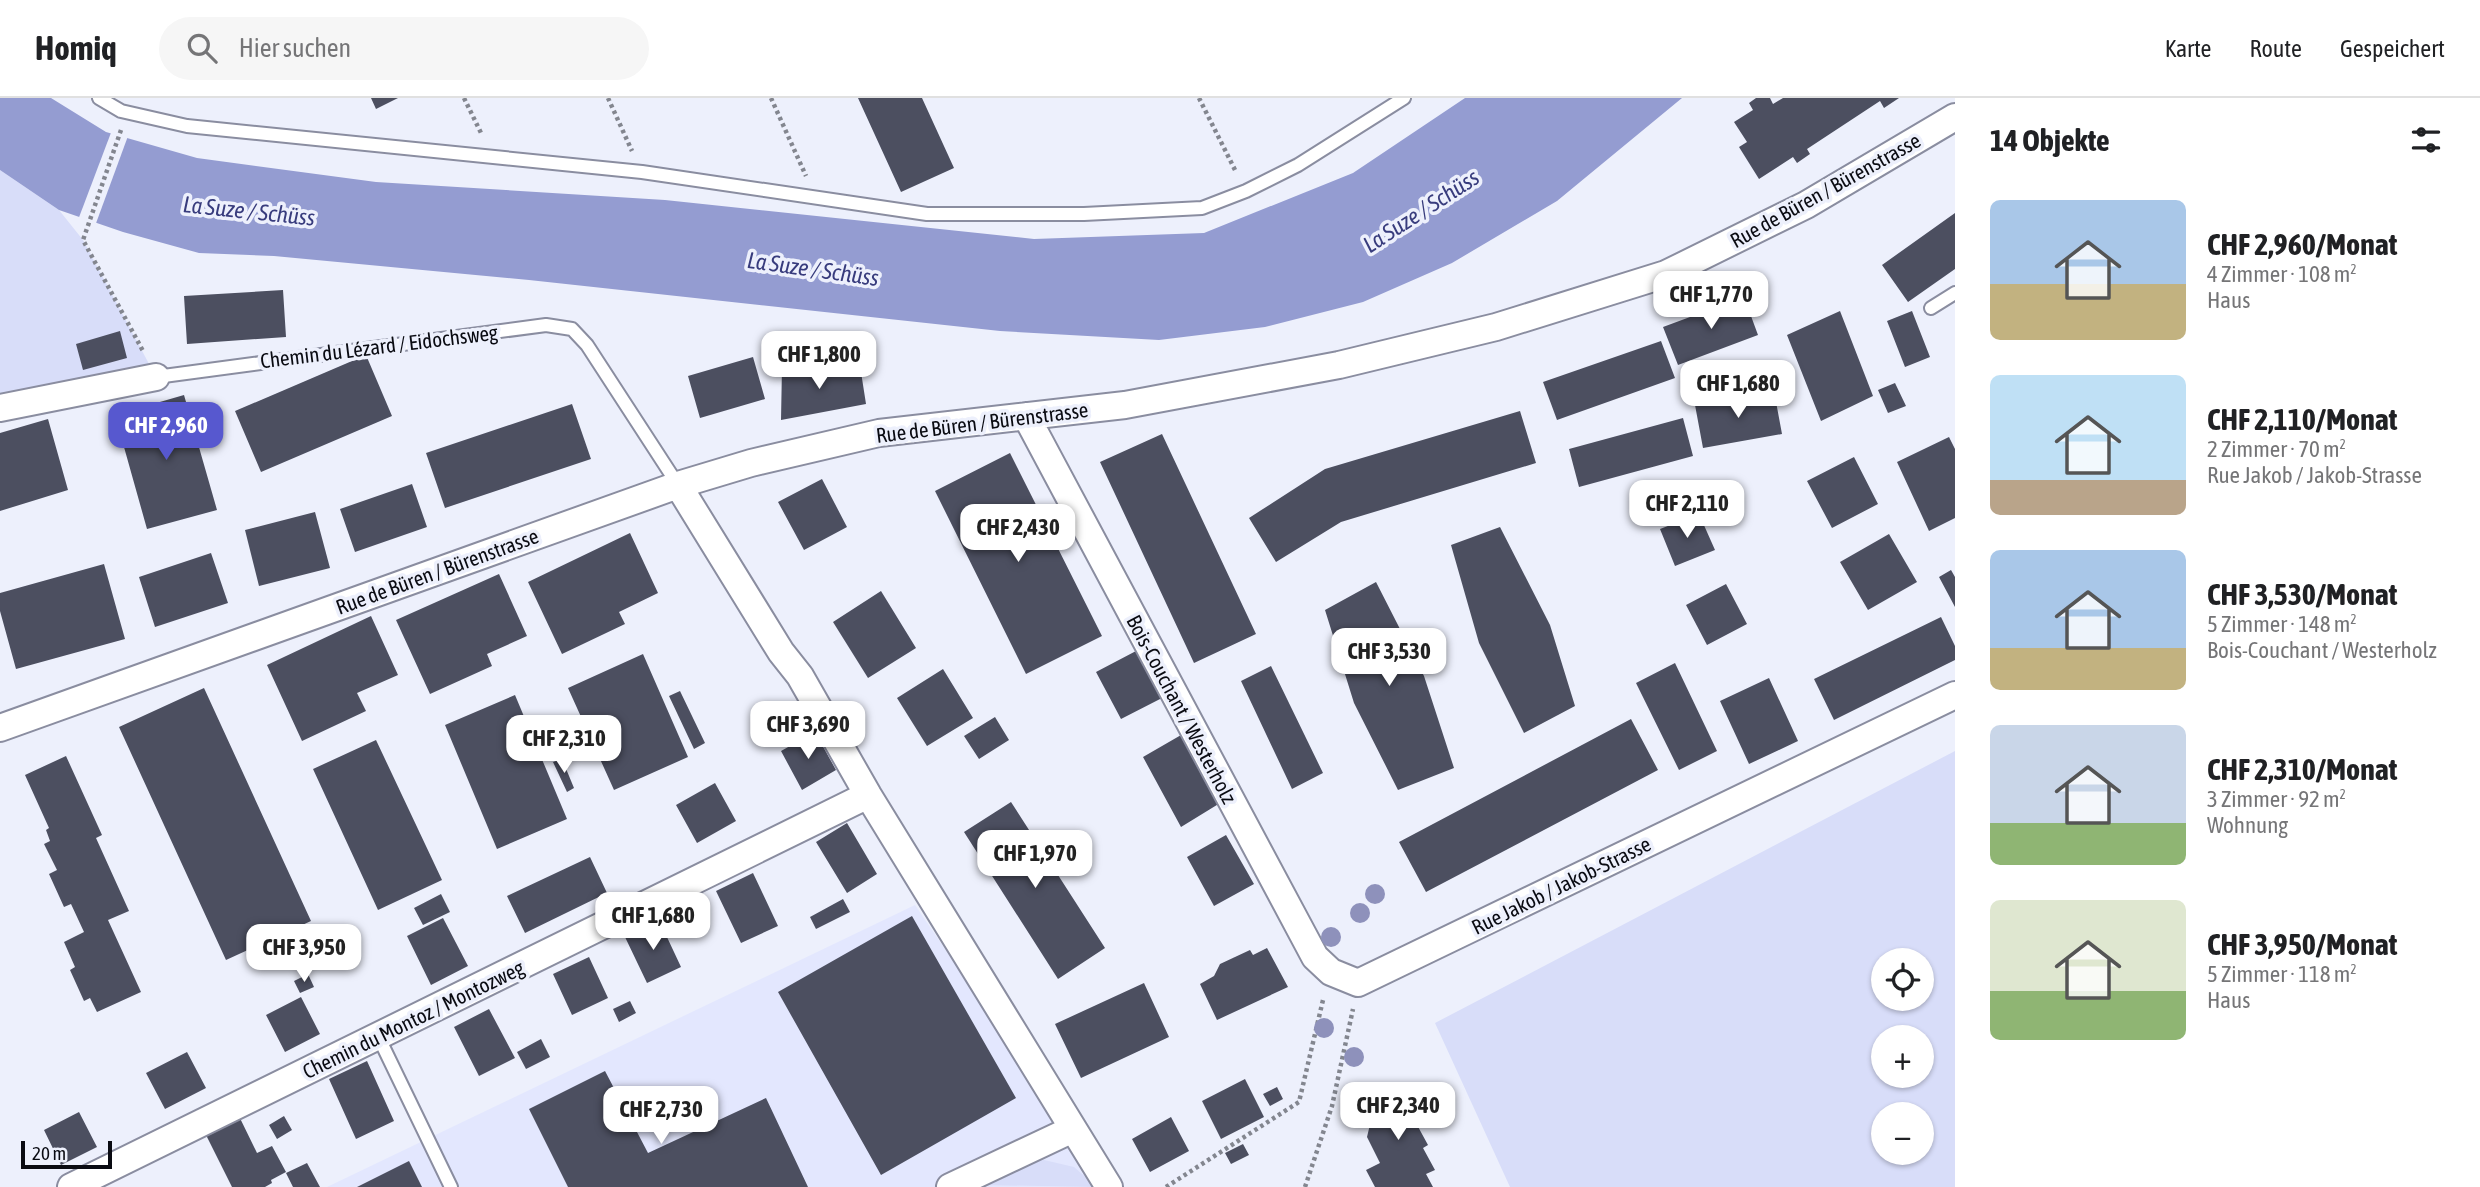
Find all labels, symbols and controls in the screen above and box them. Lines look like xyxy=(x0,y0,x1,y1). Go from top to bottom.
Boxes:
search box xyxy=(159,17,649,80)
text: Homiq xyxy=(35,29,117,67)
icon: search xyxy=(183,29,221,67)
text: Hier suchen xyxy=(239,33,351,63)
text: Karte xyxy=(2165,35,2211,62)
text: Route xyxy=(2249,35,2302,62)
text: Gespeichert xyxy=(2340,35,2445,62)
icon: filters xyxy=(2407,121,2445,159)
text: 14 Objekte xyxy=(1990,123,2110,157)
street label: Rue de Büren / Bürenstrasse xyxy=(1726,128,1924,252)
water label: La Suze / Schüss xyxy=(1358,164,1484,258)
water label: La Suze / Schüss xyxy=(182,191,316,231)
text: CHF 2,960/Monat xyxy=(2207,227,2397,261)
icon: home xyxy=(2046,228,2130,312)
water label: La Suze / Schüss xyxy=(745,247,881,291)
text: 4 Zimmer · 108 m² xyxy=(2207,261,2357,287)
pin: CHF 1,770 xyxy=(1631,272,1791,331)
text: CHF 1,770 xyxy=(1669,281,1753,307)
text: Haus xyxy=(2207,287,2250,313)
street label: Chemin du Lézard / Eidochsweg xyxy=(259,320,499,372)
pin: CHF 1,800 xyxy=(739,331,899,391)
text: CHF 1,800 xyxy=(777,341,861,367)
pin: CHF 1,680 xyxy=(1658,360,1818,420)
text: CHF 1,680 xyxy=(1696,370,1780,396)
street label: Rue de Büren / Bürenstrasse xyxy=(875,397,1089,447)
pin: CHF 2,960 xyxy=(86,402,246,462)
text: CHF 2,110/Monat xyxy=(2207,402,2397,436)
icon: home xyxy=(2046,403,2130,487)
text: CHF 2,960 xyxy=(124,412,208,438)
text: 2 Zimmer · 70 m² xyxy=(2207,436,2346,462)
text: Rue Jakob / Jakob-Strasse xyxy=(2207,462,2422,488)
pin: CHF 2,110 xyxy=(1607,480,1767,540)
text: CHF 2,110 xyxy=(1645,490,1729,516)
pin: CHF 2,430 xyxy=(938,504,1098,564)
text: CHF 2,430 xyxy=(976,514,1060,540)
street label: Rue de Büren / Bürenstrasse xyxy=(333,523,541,619)
text: CHF 3,530/Monat xyxy=(2207,577,2397,611)
icon: home xyxy=(2046,578,2130,662)
street label: Bois-Couchant / Westerholz xyxy=(1122,611,1242,808)
text: 5 Zimmer · 148 m² xyxy=(2207,611,2357,637)
pin: CHF 3,530 xyxy=(1309,628,1469,688)
text: Bois-Couchant / Westerholz xyxy=(2207,637,2437,663)
text: CHF 3,530 xyxy=(1347,638,1431,664)
pin: CHF 3,690 xyxy=(728,702,888,761)
text: CHF 3,690 xyxy=(766,711,850,737)
pin: CHF 2,310 xyxy=(484,716,644,775)
text: CHF 2,310 xyxy=(522,725,606,751)
text: CHF 2,310/Monat xyxy=(2207,752,2397,786)
icon: home xyxy=(2046,753,2130,837)
text: 3 Zimmer · 92 m² xyxy=(2207,786,2346,812)
text: Wohnung xyxy=(2207,812,2288,838)
pin: CHF 1,970 xyxy=(955,830,1115,890)
street label: Rue Jakob / Jakob-Strasse xyxy=(1468,831,1654,939)
text: CHF 1,970 xyxy=(993,840,1077,866)
pin: CHF 1,680 xyxy=(573,892,733,952)
text: CHF 1,680 xyxy=(611,902,695,928)
pin: CHF 3,950 xyxy=(224,924,384,984)
text: CHF 3,950/Monat xyxy=(2207,927,2397,961)
icon: home xyxy=(2046,928,2130,1012)
text: CHF 3,950 xyxy=(262,934,346,960)
map controls xyxy=(1871,948,1934,1165)
button: locate xyxy=(1871,948,1934,1011)
street label: Chemin du Montoz / Montozweg xyxy=(298,955,528,1083)
text: 5 Zimmer · 118 m² xyxy=(2207,961,2357,987)
text: Haus xyxy=(2207,987,2250,1013)
button: + xyxy=(1871,1025,1934,1088)
pin: CHF 2,340 xyxy=(1318,1082,1478,1142)
pin: CHF 2,730 xyxy=(581,1086,741,1146)
text: CHF 2,340 xyxy=(1356,1092,1440,1118)
text: CHF 2,730 xyxy=(619,1096,703,1122)
button: − xyxy=(1871,1102,1934,1165)
scale bar xyxy=(21,1138,112,1170)
text: 20 m xyxy=(32,1142,66,1164)

